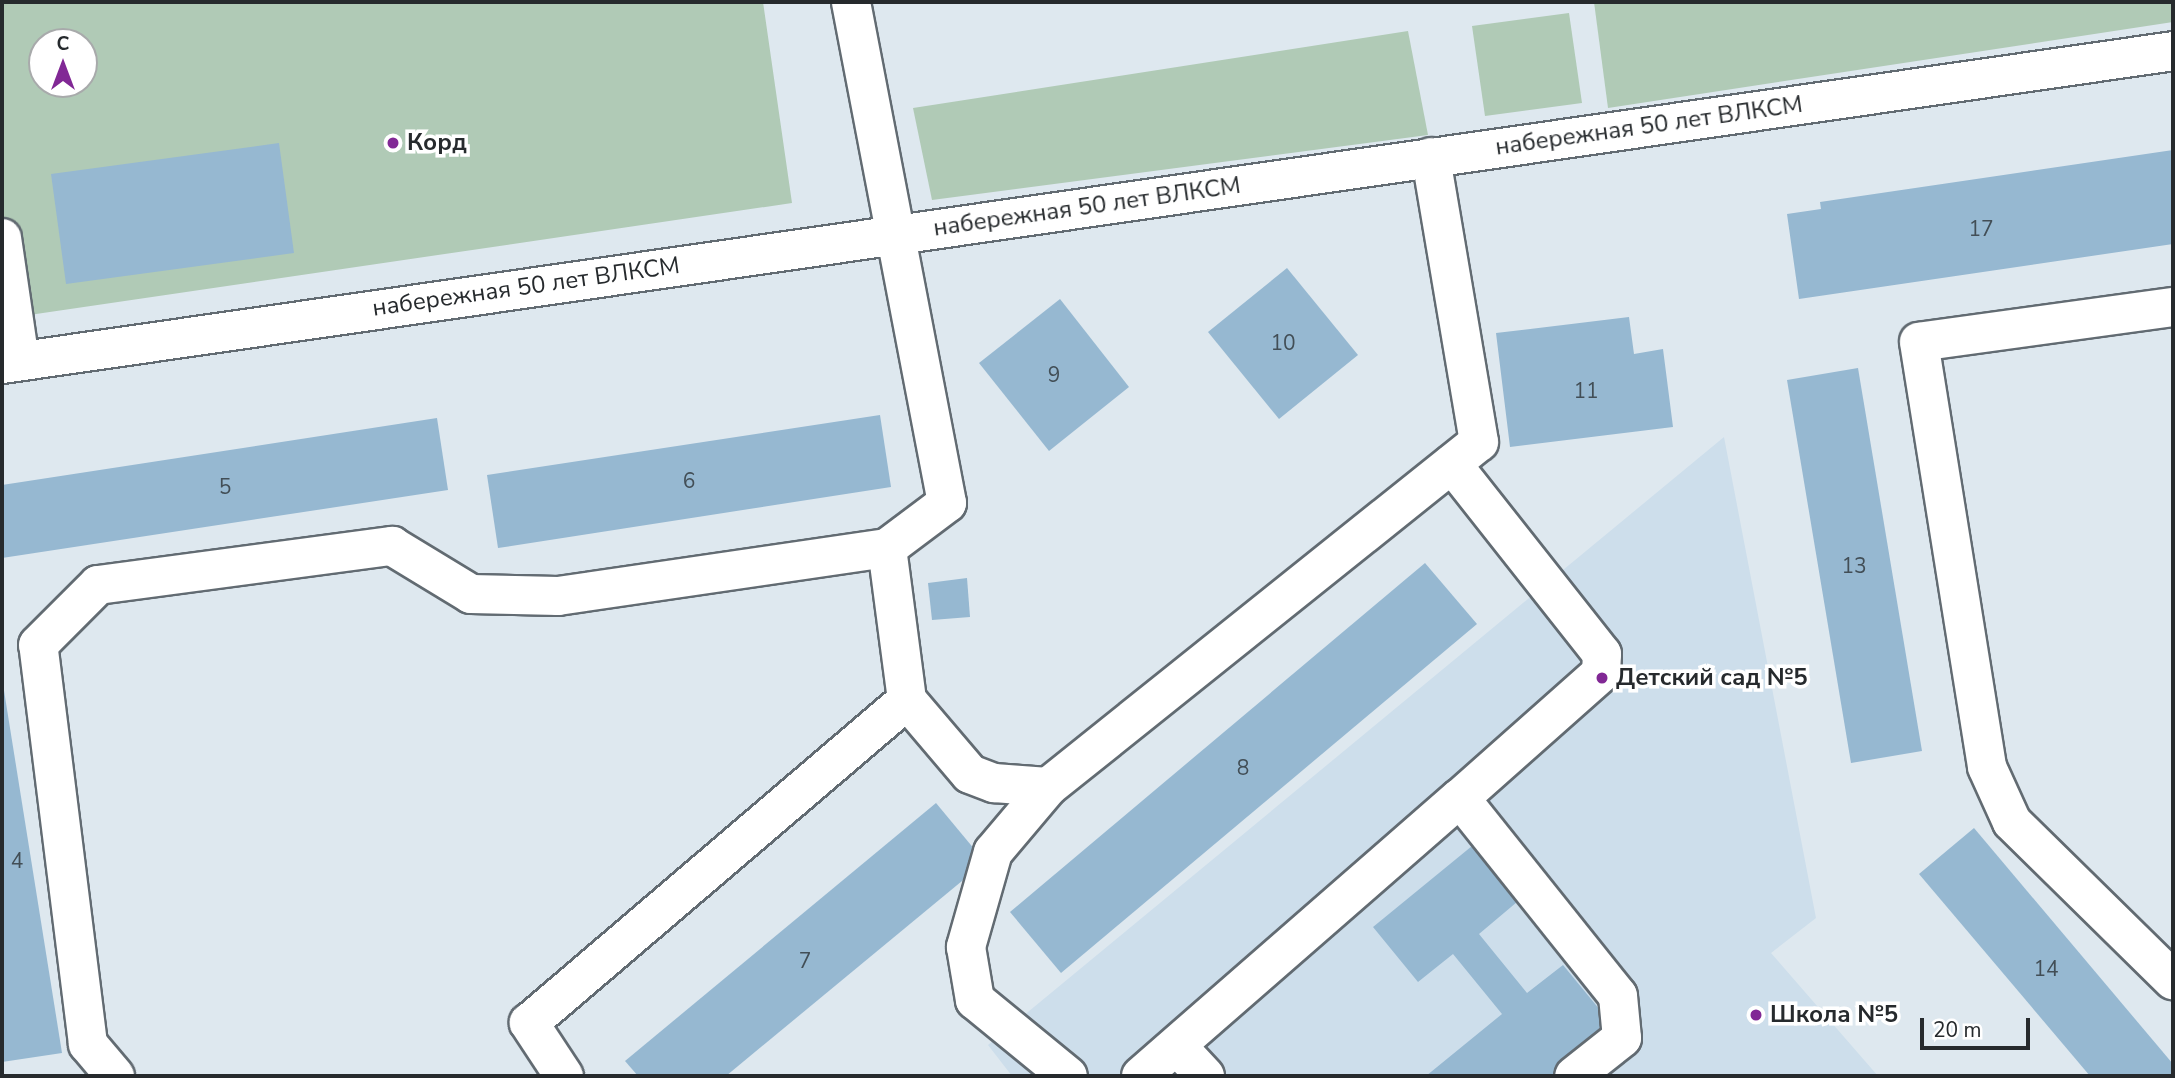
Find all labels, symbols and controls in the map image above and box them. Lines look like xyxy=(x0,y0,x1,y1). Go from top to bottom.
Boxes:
north arrow xyxy=(28,28,98,98)
text: С xyxy=(57,31,69,57)
street label: набережная 50 лет ВЛКСМ xyxy=(1493,90,1805,162)
place label: Корд xyxy=(407,129,467,157)
marker: Корд xyxy=(385,135,401,151)
street label: набережная 50 лет ВЛКСМ xyxy=(931,171,1243,243)
house number: 17 xyxy=(1968,216,1994,242)
street label: набережная 50 лет ВЛКСМ xyxy=(370,251,682,323)
house number: 10 xyxy=(1270,330,1296,356)
house number: 9 xyxy=(1048,362,1060,388)
house number: 11 xyxy=(1573,378,1599,404)
house number: 6 xyxy=(683,468,695,494)
house number: 5 xyxy=(219,474,231,500)
house number: 13 xyxy=(1841,553,1867,579)
place label: Детский сад №5 xyxy=(1616,664,1808,692)
marker: Детский сад №5 xyxy=(1594,670,1610,686)
house number: 8 xyxy=(1237,755,1249,781)
house number: 4 xyxy=(11,848,23,874)
house number: 7 xyxy=(799,948,811,974)
house number: 14 xyxy=(2033,956,2059,982)
place label: Школа №5 xyxy=(1770,1001,1898,1029)
scale bar xyxy=(1923,1004,2033,1048)
marker: Школа №5 xyxy=(1748,1007,1764,1023)
text: 20 m xyxy=(1933,1016,1982,1044)

